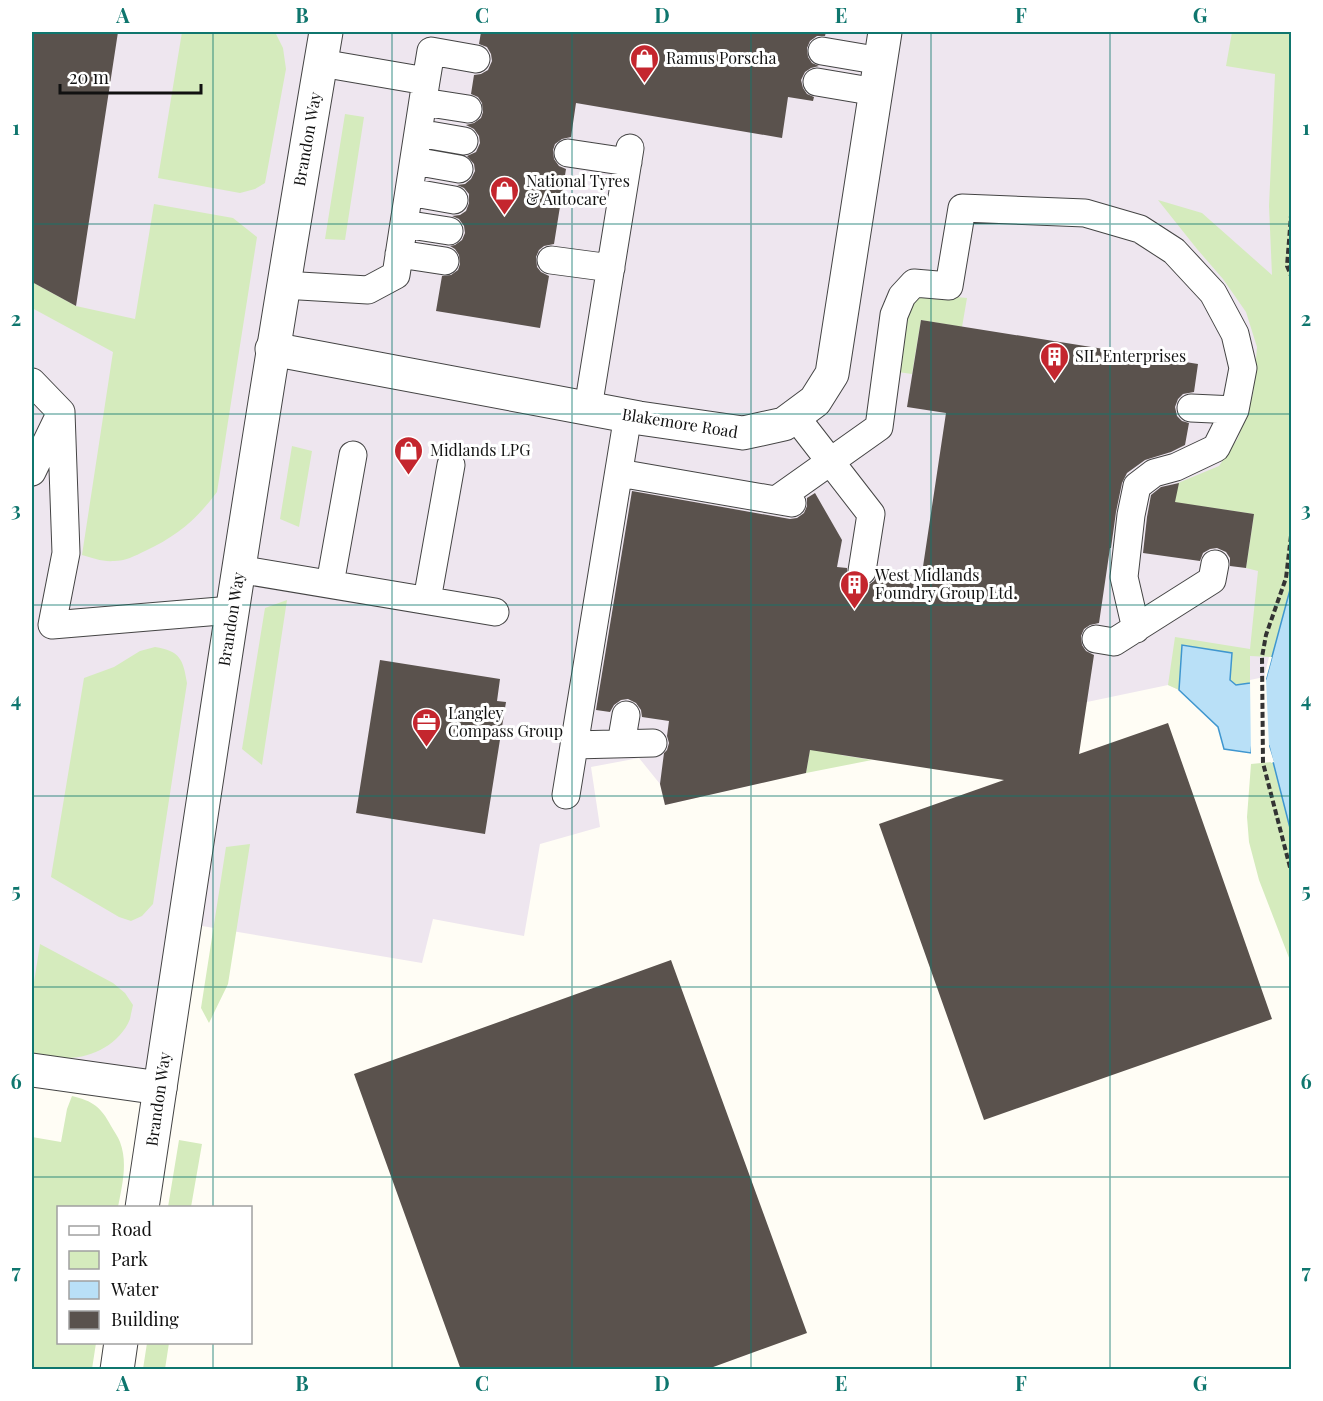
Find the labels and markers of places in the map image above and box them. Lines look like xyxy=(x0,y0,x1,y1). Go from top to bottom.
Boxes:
shop icon: Ramus Porscha xyxy=(629,42,661,84)
place label: Ramus Porscha xyxy=(666,47,776,68)
place label: National Tyres & Autocare xyxy=(526,170,630,209)
shop icon: National Tyres & Autocare xyxy=(489,174,521,216)
building icon: SIL Enterprises xyxy=(1038,340,1070,382)
place label: SIL Enterprises xyxy=(1075,345,1186,366)
shop icon: Midlands LPG xyxy=(393,434,425,476)
place label: Midlands LPG xyxy=(430,439,530,460)
place label: West Midlands Foundry Group Ltd. xyxy=(874,564,1017,603)
building icon: West Midlands Foundry Group Ltd. xyxy=(838,568,870,610)
place label: Langley Compass Group xyxy=(448,702,563,741)
office icon: Langley Compass Group xyxy=(411,706,443,748)

